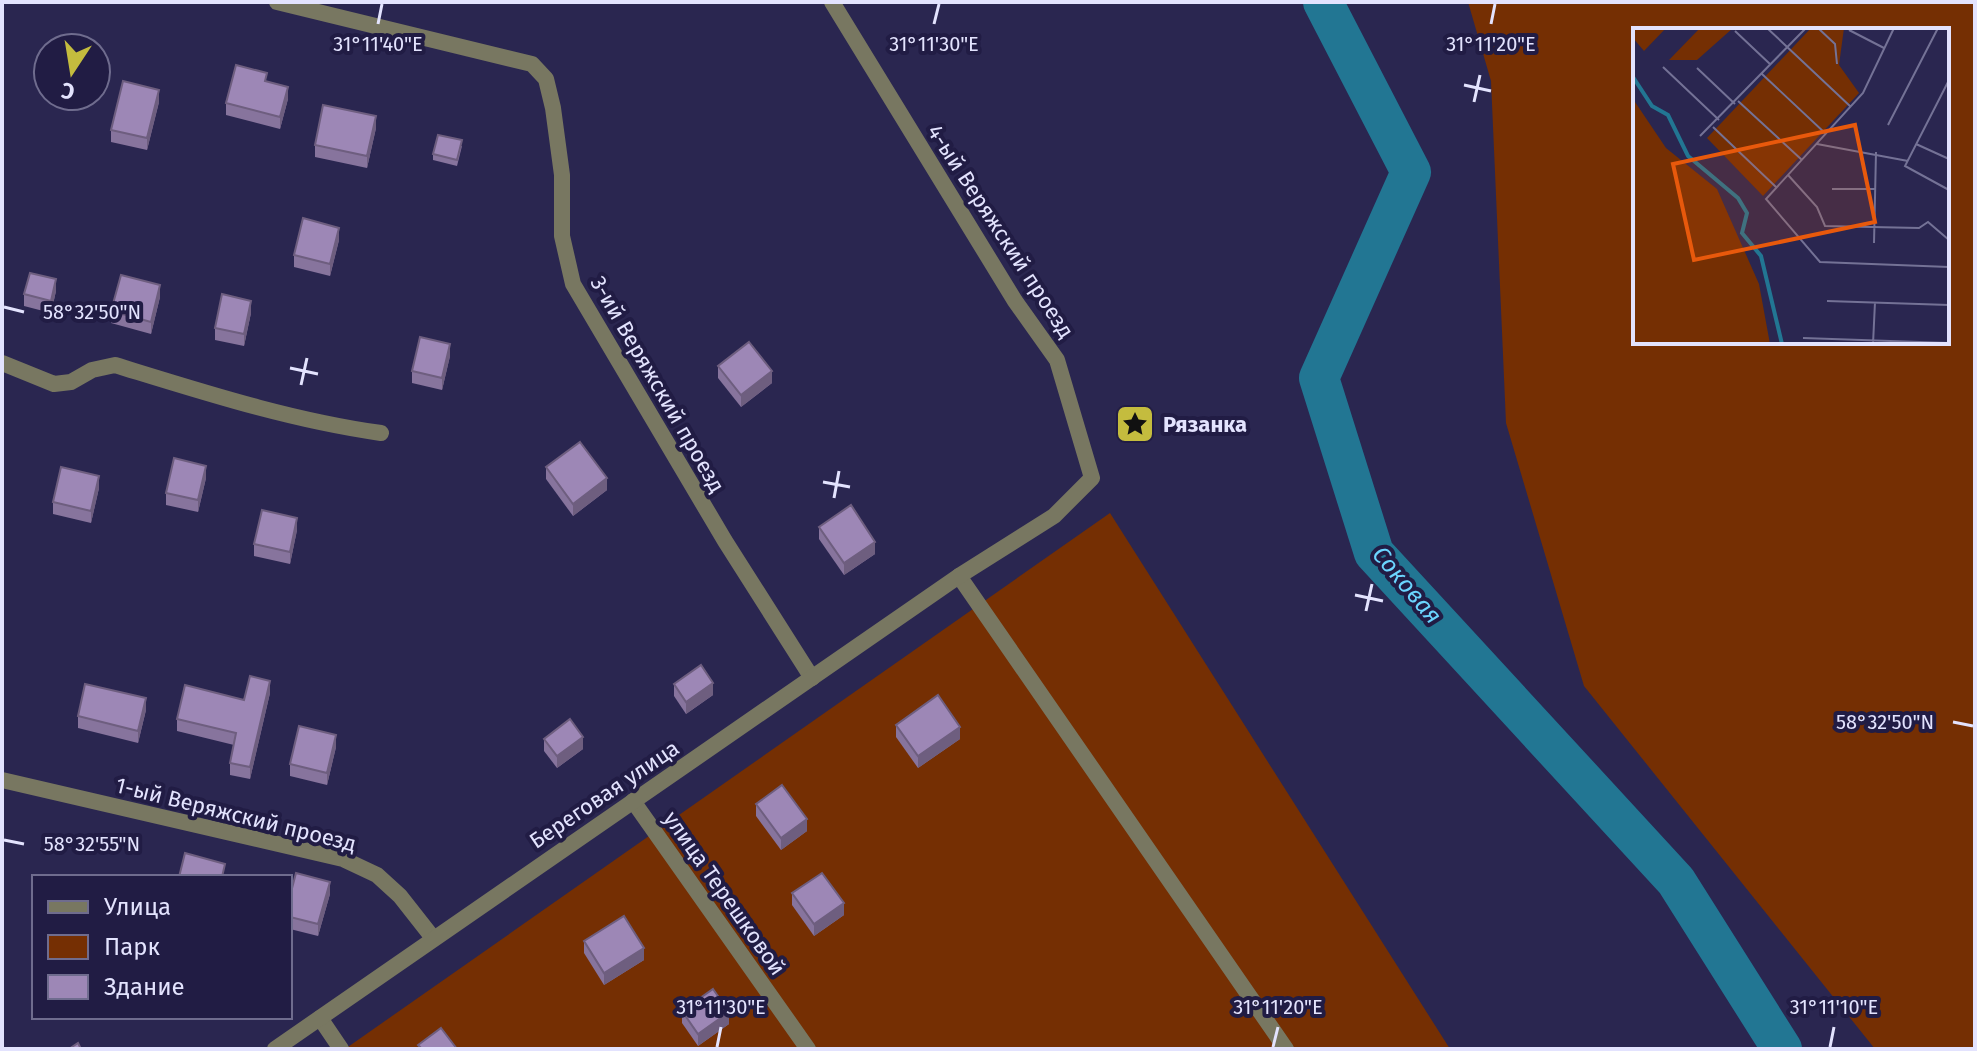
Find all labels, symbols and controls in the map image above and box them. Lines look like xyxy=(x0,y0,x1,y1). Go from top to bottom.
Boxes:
inset map xyxy=(1633,28,1949,344)
north arrow xyxy=(32,32,112,112)
text: 31°11'40"E xyxy=(333,32,423,56)
text: 31°11'30"E xyxy=(889,32,979,56)
text: 31°11'20"E xyxy=(1446,32,1536,56)
text: С xyxy=(59,76,77,106)
street label: 4-ый Веряжский проезд xyxy=(921,119,1080,343)
street label: 3-ий Веряжский проезд xyxy=(584,271,731,497)
text: 58°32'50"N xyxy=(43,300,141,324)
place icon: Рязанка xyxy=(1114,403,1156,445)
place label: Рязанка xyxy=(1163,411,1247,438)
water label: Соковая xyxy=(1367,541,1447,629)
text: 58°32'50"N xyxy=(1836,710,1934,734)
street label: Береговая улица xyxy=(524,734,684,855)
street label: 1-ый Веряжский проезд xyxy=(113,771,359,857)
street label: улица Терешковой xyxy=(658,806,791,981)
text: 58°32'55"N xyxy=(44,832,140,856)
legend xyxy=(32,875,292,1019)
text: Улица xyxy=(104,893,171,921)
text: Парк xyxy=(104,933,161,961)
text: Здание xyxy=(104,973,185,1001)
text: 31°11'30"E xyxy=(676,995,766,1019)
text: 31°11'20"E xyxy=(1233,995,1323,1019)
text: 31°11'10"E xyxy=(1790,995,1878,1019)

